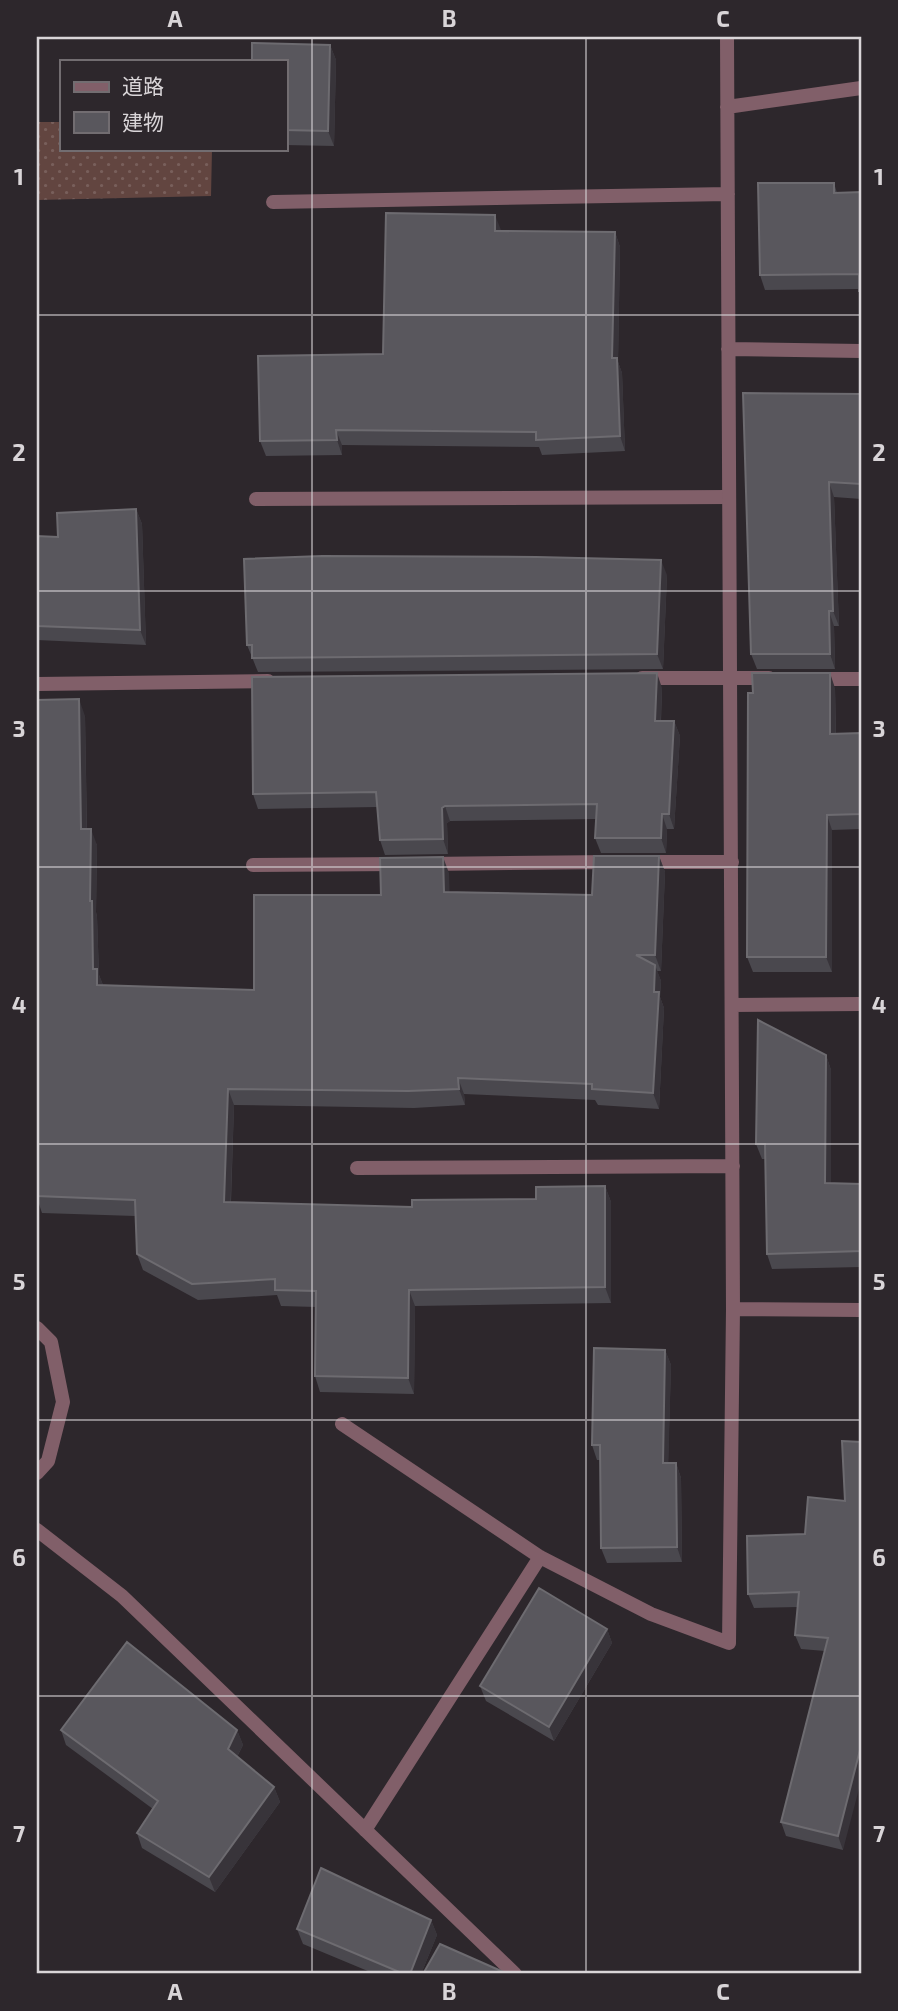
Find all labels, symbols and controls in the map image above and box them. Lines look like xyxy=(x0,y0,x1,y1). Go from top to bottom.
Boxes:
text: A xyxy=(167,4,183,32)
text: B xyxy=(442,4,456,32)
text: C xyxy=(716,4,730,32)
legend xyxy=(60,60,287,150)
text: 道路 xyxy=(122,73,164,98)
text: 建物 xyxy=(122,109,164,134)
text: 1 xyxy=(14,162,24,190)
text: 1 xyxy=(874,162,884,190)
text: 2 xyxy=(12,438,26,466)
text: 2 xyxy=(872,438,886,466)
text: 3 xyxy=(12,714,26,742)
text: 3 xyxy=(872,714,886,742)
text: 4 xyxy=(12,990,26,1018)
text: 4 xyxy=(872,990,886,1018)
text: 5 xyxy=(13,1267,25,1295)
text: 5 xyxy=(873,1267,885,1295)
text: 6 xyxy=(12,1543,26,1571)
text: 6 xyxy=(872,1543,886,1571)
text: 7 xyxy=(13,1819,25,1847)
text: 7 xyxy=(873,1819,885,1847)
text: A xyxy=(167,1977,183,2005)
text: B xyxy=(442,1977,456,2005)
text: C xyxy=(716,1977,730,2005)

